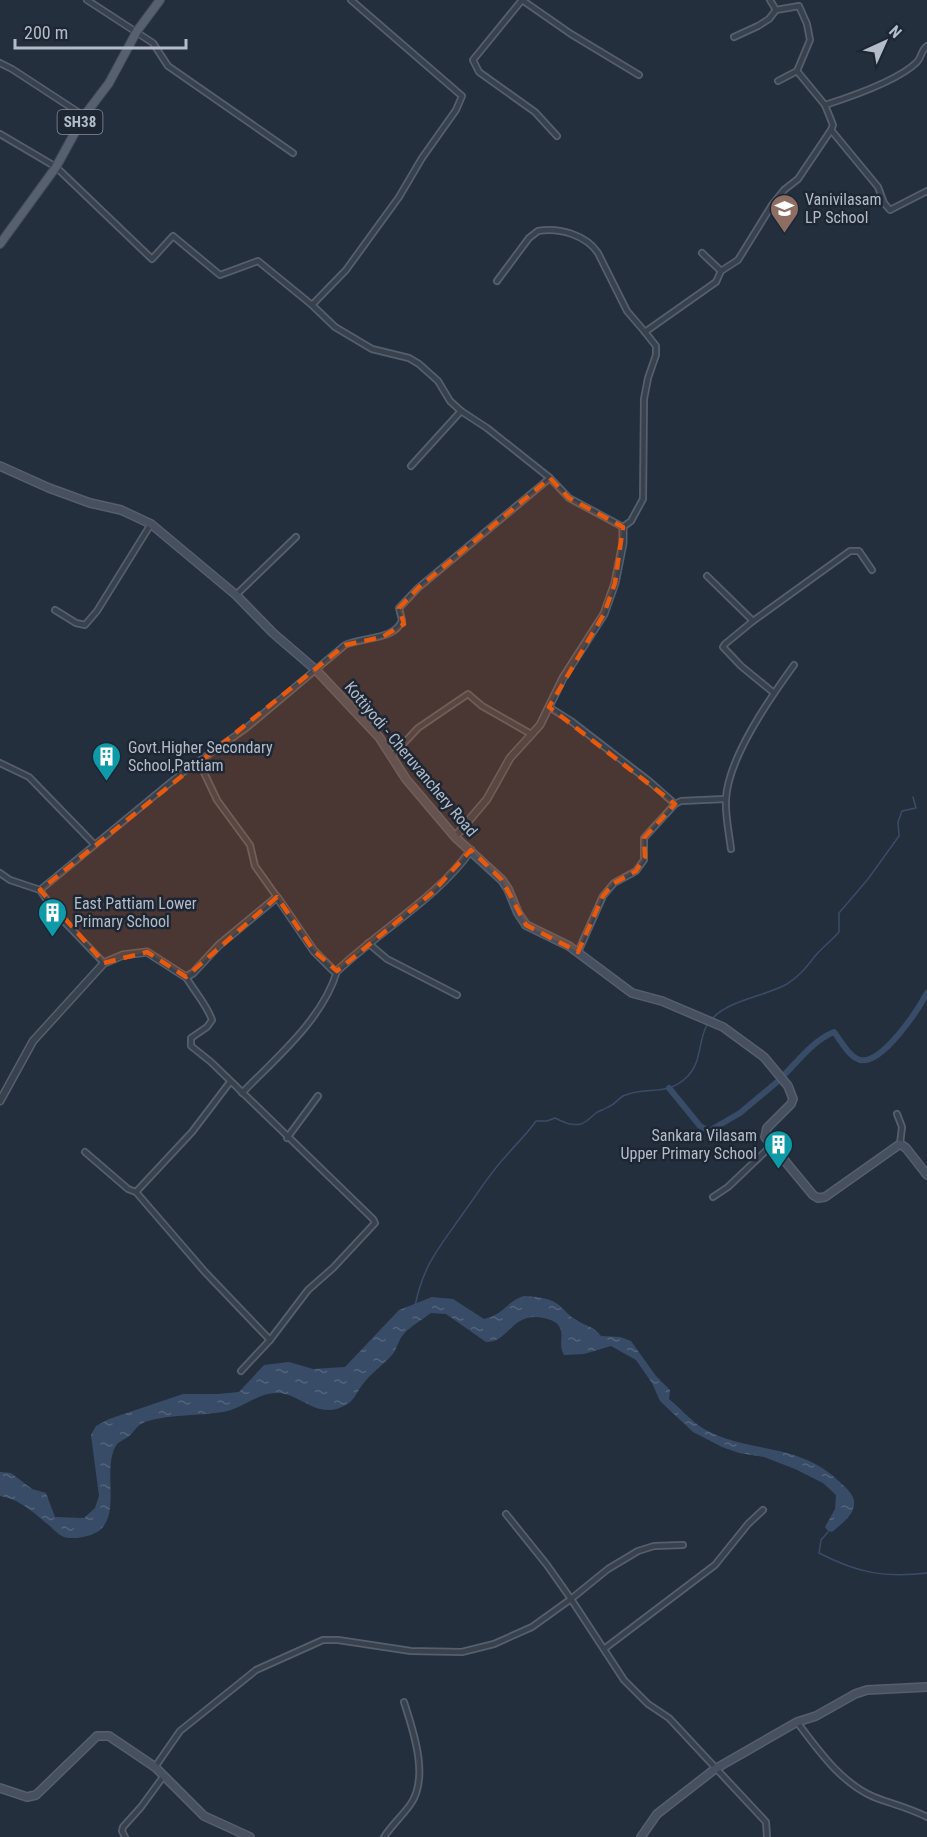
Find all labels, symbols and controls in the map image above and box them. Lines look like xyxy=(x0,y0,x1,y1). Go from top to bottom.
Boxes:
scale bar xyxy=(15,12,186,50)
north arrow xyxy=(855,12,915,72)
text: 200 m xyxy=(24,22,68,43)
text: N xyxy=(885,22,905,42)
road number: SH38 xyxy=(58,110,103,134)
place label: Vanivilasam LP School xyxy=(805,190,882,227)
school or university icon: Vanivilasam LP School xyxy=(768,192,800,234)
street label: Kottiyodi - Cheruvanchery Road xyxy=(341,678,481,840)
place label: Govt.Higher Secondary School,Pattiam xyxy=(128,738,273,775)
building icon: Govt.Higher Secondary School,Pattiam xyxy=(91,740,123,782)
place label: East Pattiam Lower Primary School xyxy=(74,894,197,931)
building icon: East Pattiam Lower Primary School xyxy=(37,896,69,938)
place label: Sankara Vilasam Upper Primary School xyxy=(621,1126,757,1163)
building icon: Sankara Vilasam Upper Primary School xyxy=(762,1128,794,1170)

